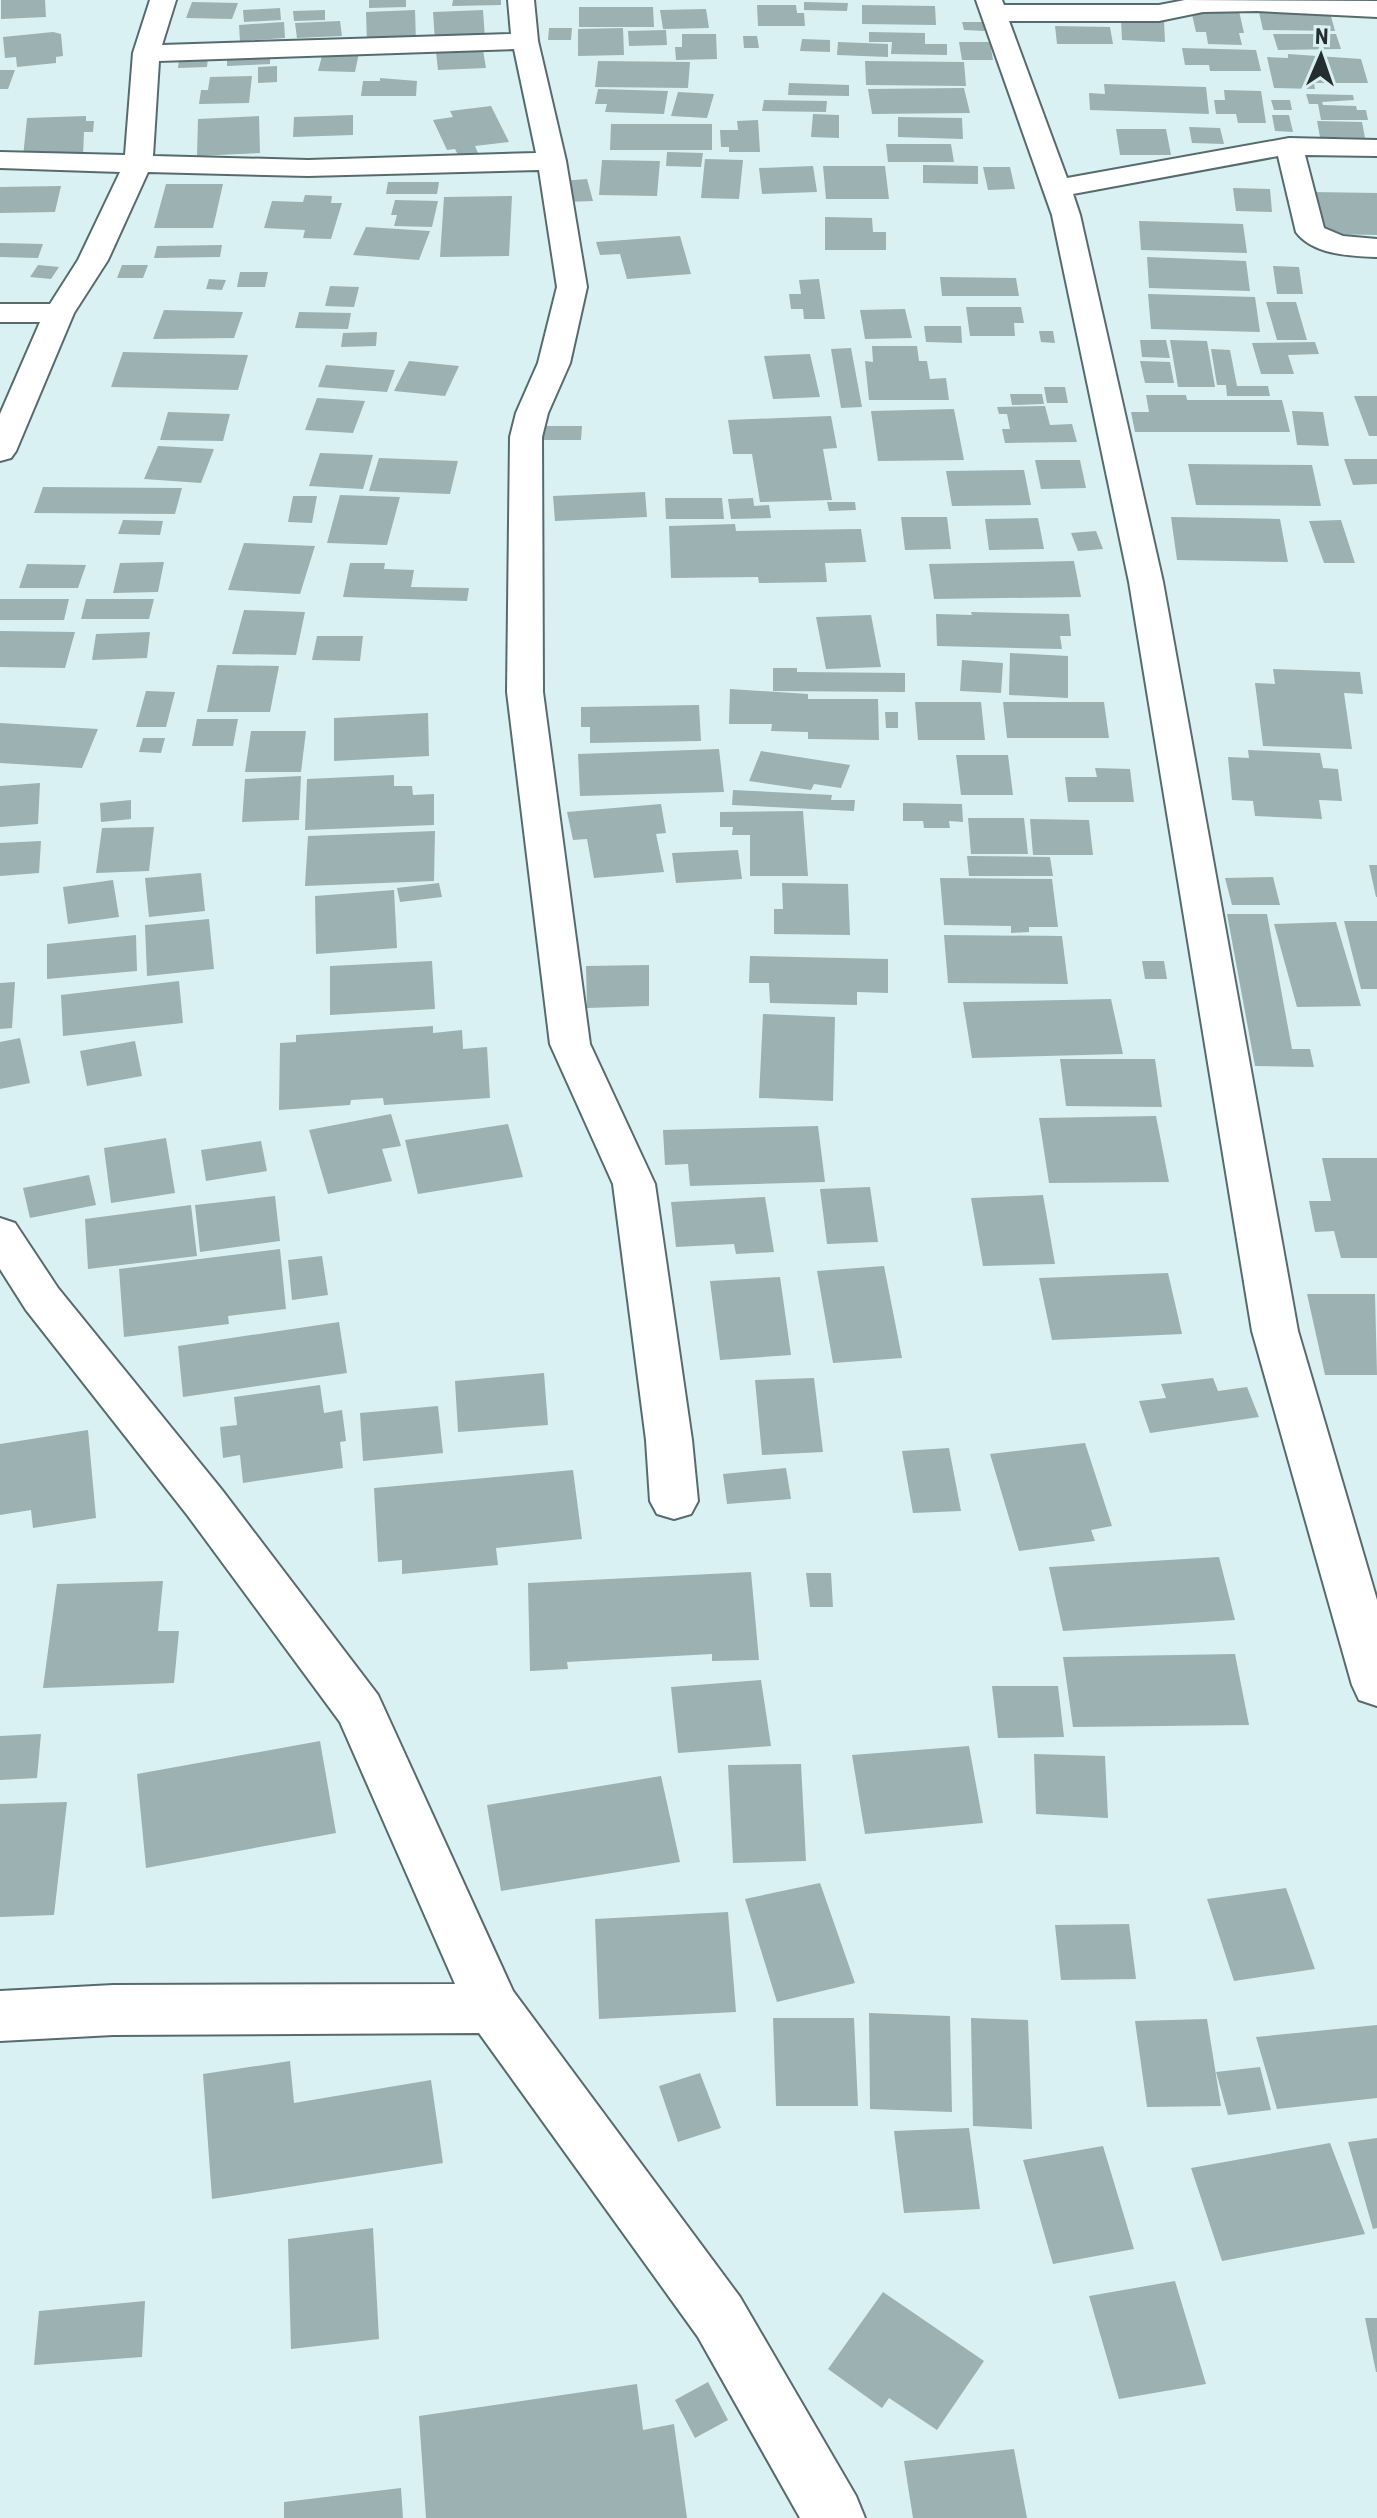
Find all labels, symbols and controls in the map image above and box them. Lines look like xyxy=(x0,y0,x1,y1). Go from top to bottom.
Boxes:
north arrow xyxy=(1281,16,1361,96)
text: N xyxy=(1315,24,1329,49)

